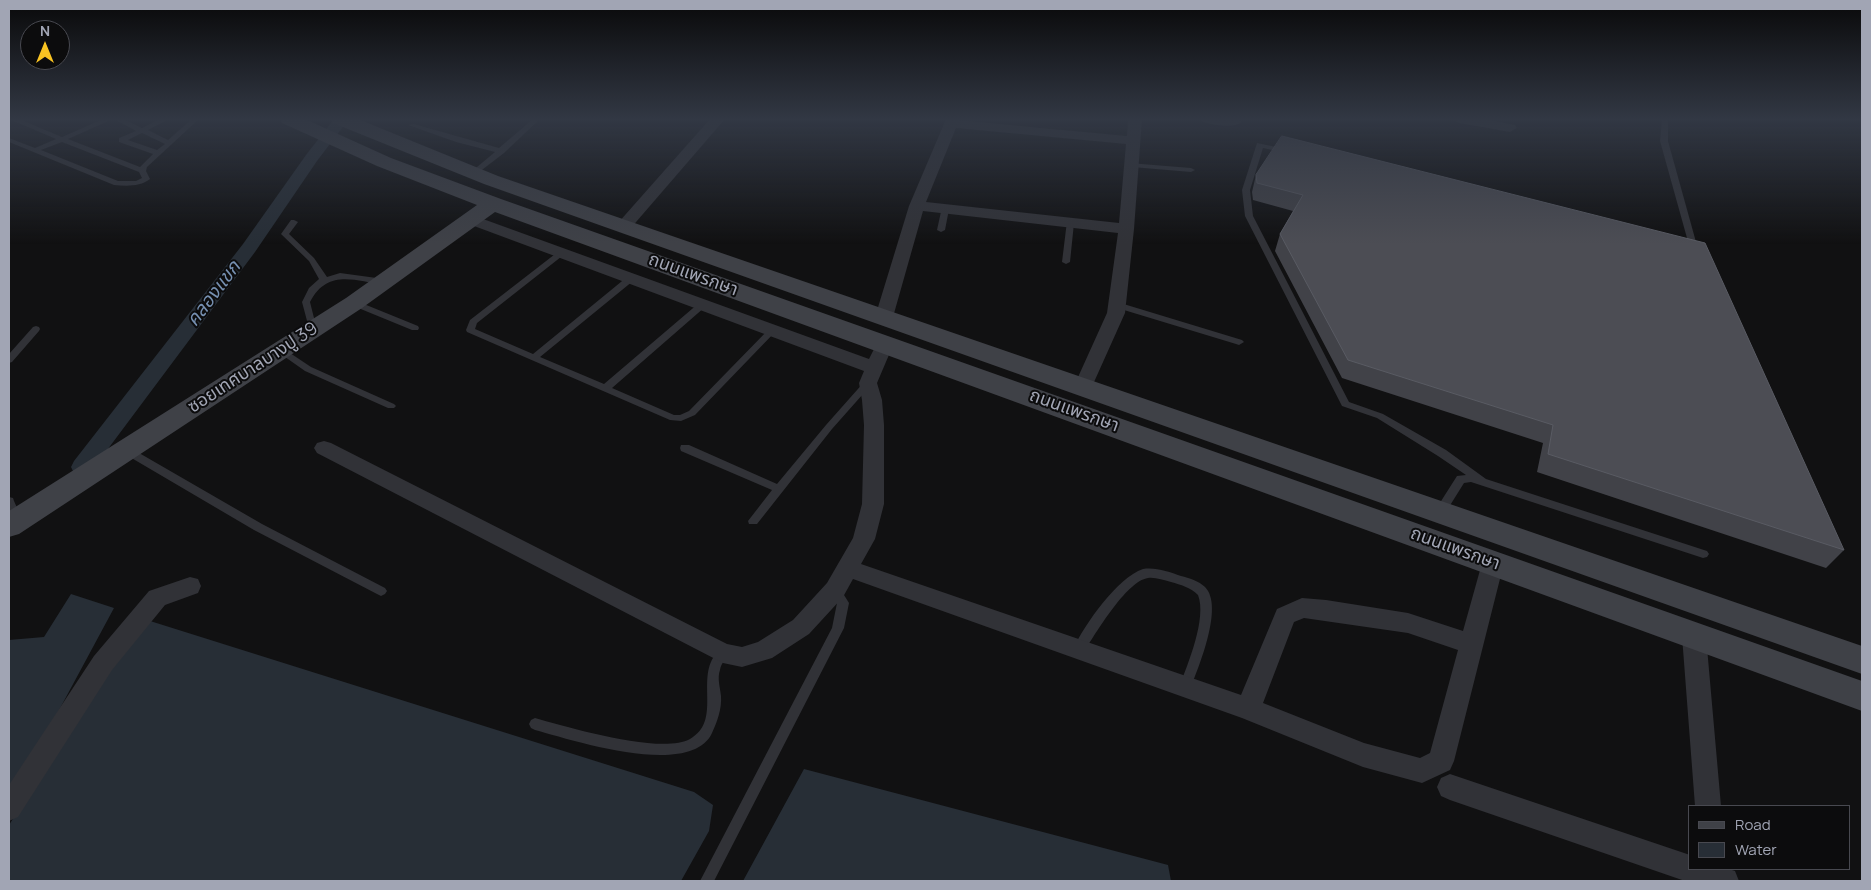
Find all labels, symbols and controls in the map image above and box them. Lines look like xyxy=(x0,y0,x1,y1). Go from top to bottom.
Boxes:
north arrow xyxy=(20,20,70,70)
text: N xyxy=(40,21,50,40)
street label: ถนนแพรกษา xyxy=(645,249,741,301)
water label: คลองแขก xyxy=(182,257,246,331)
street label: ซอยเทศบาลบางปู 39 xyxy=(184,318,322,418)
street label: ถนนแพรกษา xyxy=(1026,385,1122,437)
street label: ถนนแพรกษา xyxy=(1407,523,1503,575)
legend xyxy=(1688,805,1851,870)
text: Road xyxy=(1735,814,1771,835)
text: Water xyxy=(1735,839,1777,860)

